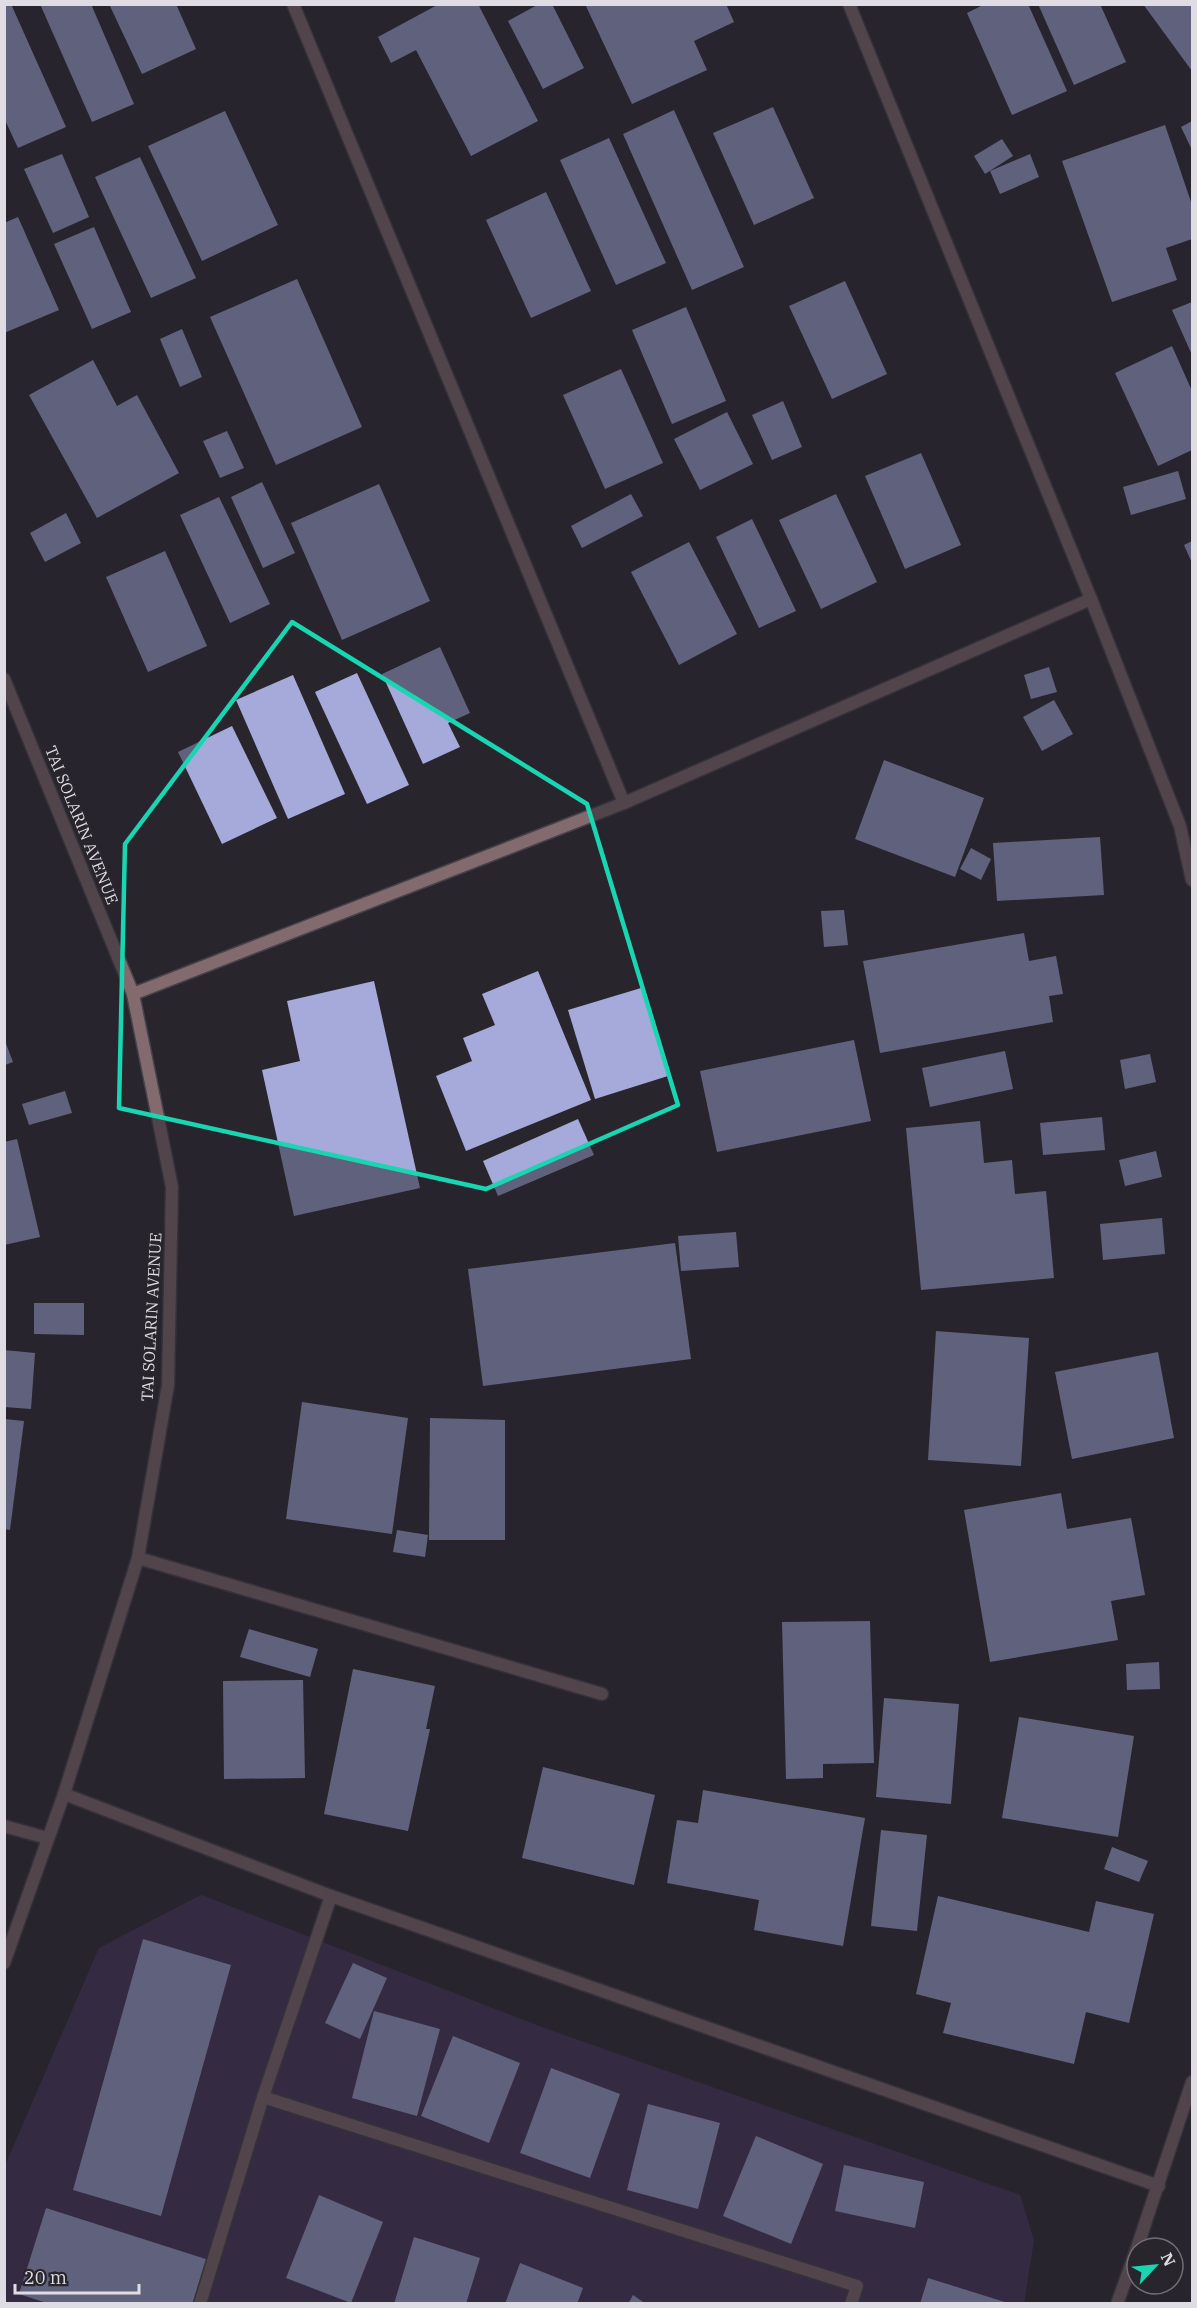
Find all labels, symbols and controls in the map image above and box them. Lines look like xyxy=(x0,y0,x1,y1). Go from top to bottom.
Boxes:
street label: TAI SOLARIN AVENUE xyxy=(41,743,123,907)
street label: TAI SOLARIN AVENUE xyxy=(137,1232,165,1402)
north arrow xyxy=(1125,2236,1185,2296)
text: N xyxy=(1157,2249,1180,2269)
scale bar xyxy=(15,2257,140,2295)
text: 20 m xyxy=(24,2266,67,2289)

